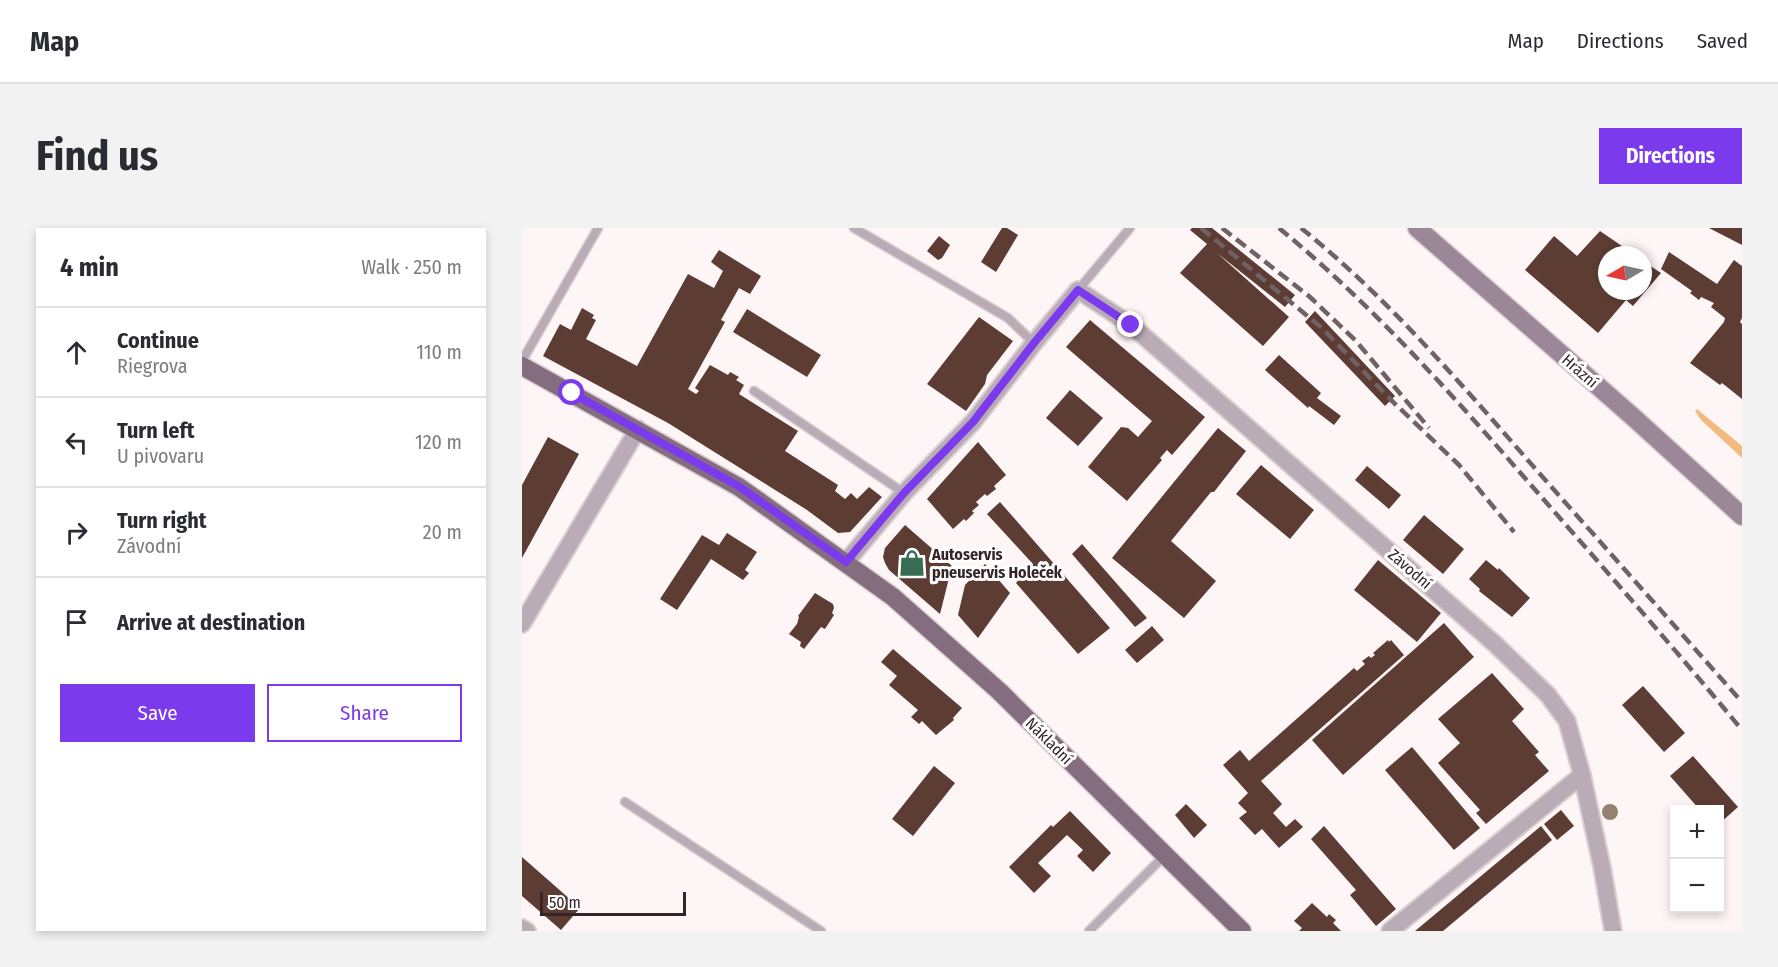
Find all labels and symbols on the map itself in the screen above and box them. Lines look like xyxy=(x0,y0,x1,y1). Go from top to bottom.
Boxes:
north arrow xyxy=(1598,246,1652,300)
route end xyxy=(1117,311,1143,337)
street label: Hrázní xyxy=(1558,350,1602,392)
route start xyxy=(558,379,584,405)
place label: Autoservis pneuservis Holeček xyxy=(931,545,1063,582)
street label: Závodní xyxy=(1384,545,1436,593)
shop icon: Autoservis pneuservis Holeček xyxy=(897,548,927,578)
street label: Nákladní xyxy=(1022,714,1076,768)
scale bar xyxy=(540,889,686,916)

